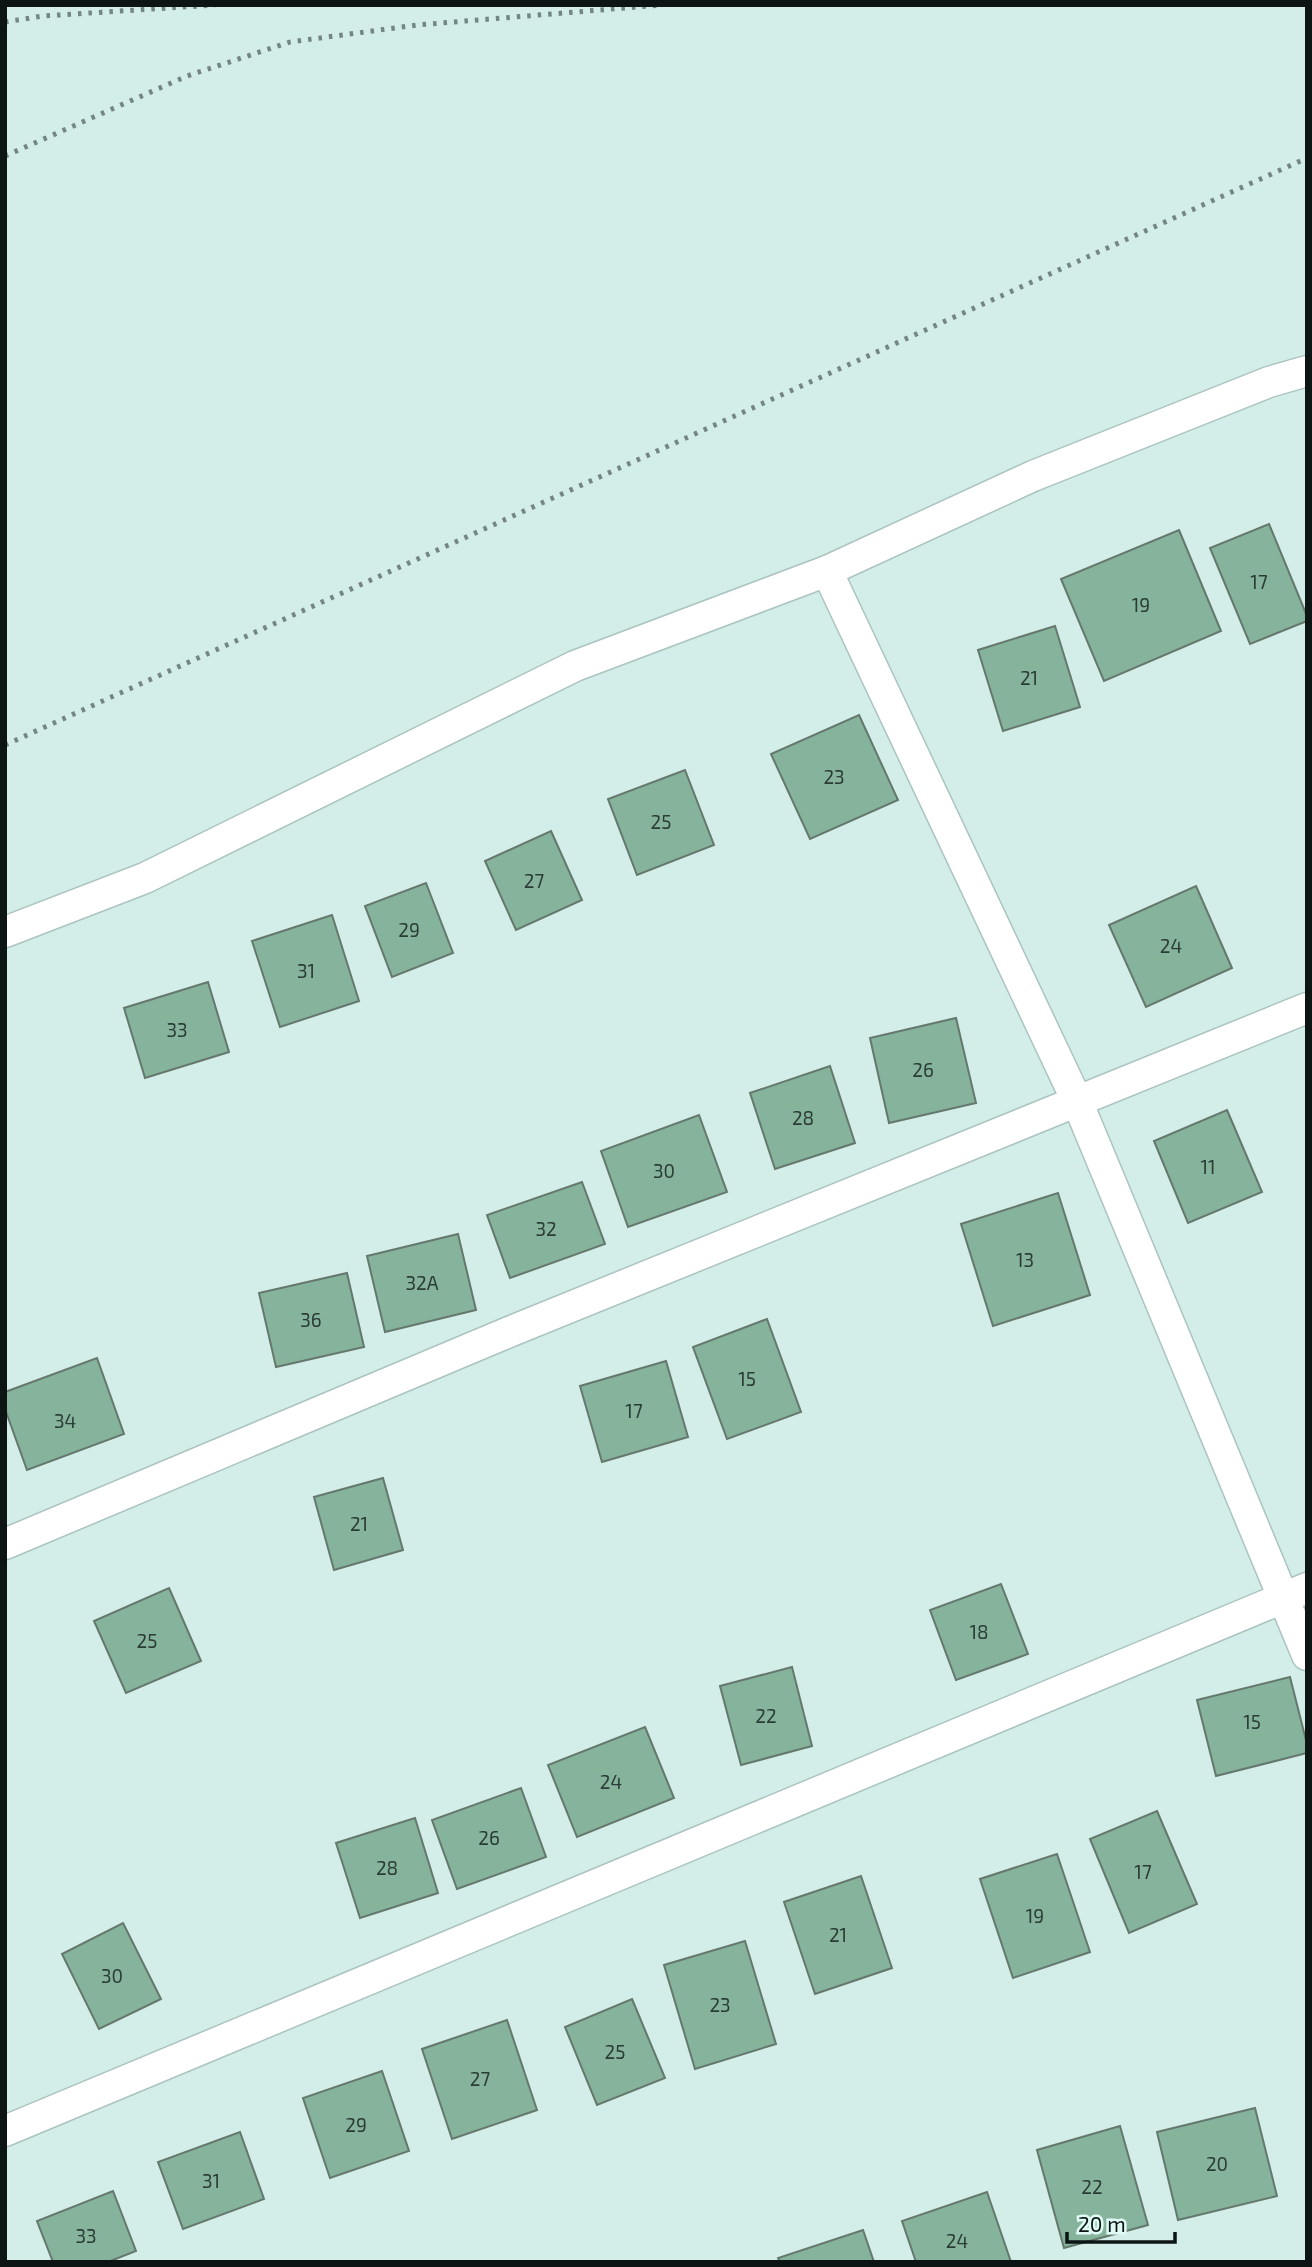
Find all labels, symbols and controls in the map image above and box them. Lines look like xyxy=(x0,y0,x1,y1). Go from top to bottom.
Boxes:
house number: 17 xyxy=(1250,570,1268,593)
house number: 19 xyxy=(1132,593,1150,616)
house number: 21 xyxy=(1020,666,1038,689)
house number: 23 xyxy=(823,765,845,788)
house number: 25 xyxy=(651,810,671,833)
house number: 27 xyxy=(524,869,544,892)
house number: 29 xyxy=(398,918,420,941)
house number: 24 xyxy=(1160,934,1182,957)
house number: 31 xyxy=(297,959,315,982)
house number: 33 xyxy=(166,1018,188,1041)
house number: 26 xyxy=(912,1058,934,1081)
house number: 28 xyxy=(792,1106,814,1129)
house number: 11 xyxy=(1200,1155,1216,1178)
house number: 30 xyxy=(653,1159,675,1182)
house number: 32 xyxy=(535,1217,557,1240)
house number: 13 xyxy=(1016,1248,1034,1271)
house number: 32А xyxy=(405,1271,439,1294)
house number: 36 xyxy=(300,1308,322,1331)
house number: 15 xyxy=(738,1367,756,1390)
house number: 17 xyxy=(625,1399,643,1422)
house number: 34 xyxy=(54,1409,76,1432)
house number: 21 xyxy=(350,1512,368,1535)
house number: 18 xyxy=(969,1620,989,1643)
house number: 25 xyxy=(137,1629,157,1652)
house number: 22 xyxy=(755,1704,777,1727)
house number: 15 xyxy=(1243,1710,1261,1733)
house number: 24 xyxy=(600,1770,622,1793)
house number: 26 xyxy=(478,1826,500,1849)
house number: 28 xyxy=(376,1856,398,1879)
house number: 17 xyxy=(1134,1860,1152,1883)
house number: 19 xyxy=(1026,1904,1044,1927)
house number: 21 xyxy=(829,1923,847,1946)
house number: 30 xyxy=(101,1964,123,1987)
house number: 23 xyxy=(709,1993,731,2016)
house number: 25 xyxy=(605,2040,625,2063)
house number: 27 xyxy=(470,2067,490,2090)
house number: 29 xyxy=(345,2113,367,2136)
house number: 20 xyxy=(1206,2152,1228,2175)
house number: 31 xyxy=(202,2169,220,2192)
house number: 22 xyxy=(1081,2175,1103,2198)
scale bar xyxy=(1067,2200,1176,2244)
text: 20 m xyxy=(1078,2211,1126,2236)
house number: 33 xyxy=(75,2224,97,2247)
house number: 24 xyxy=(946,2229,968,2252)

